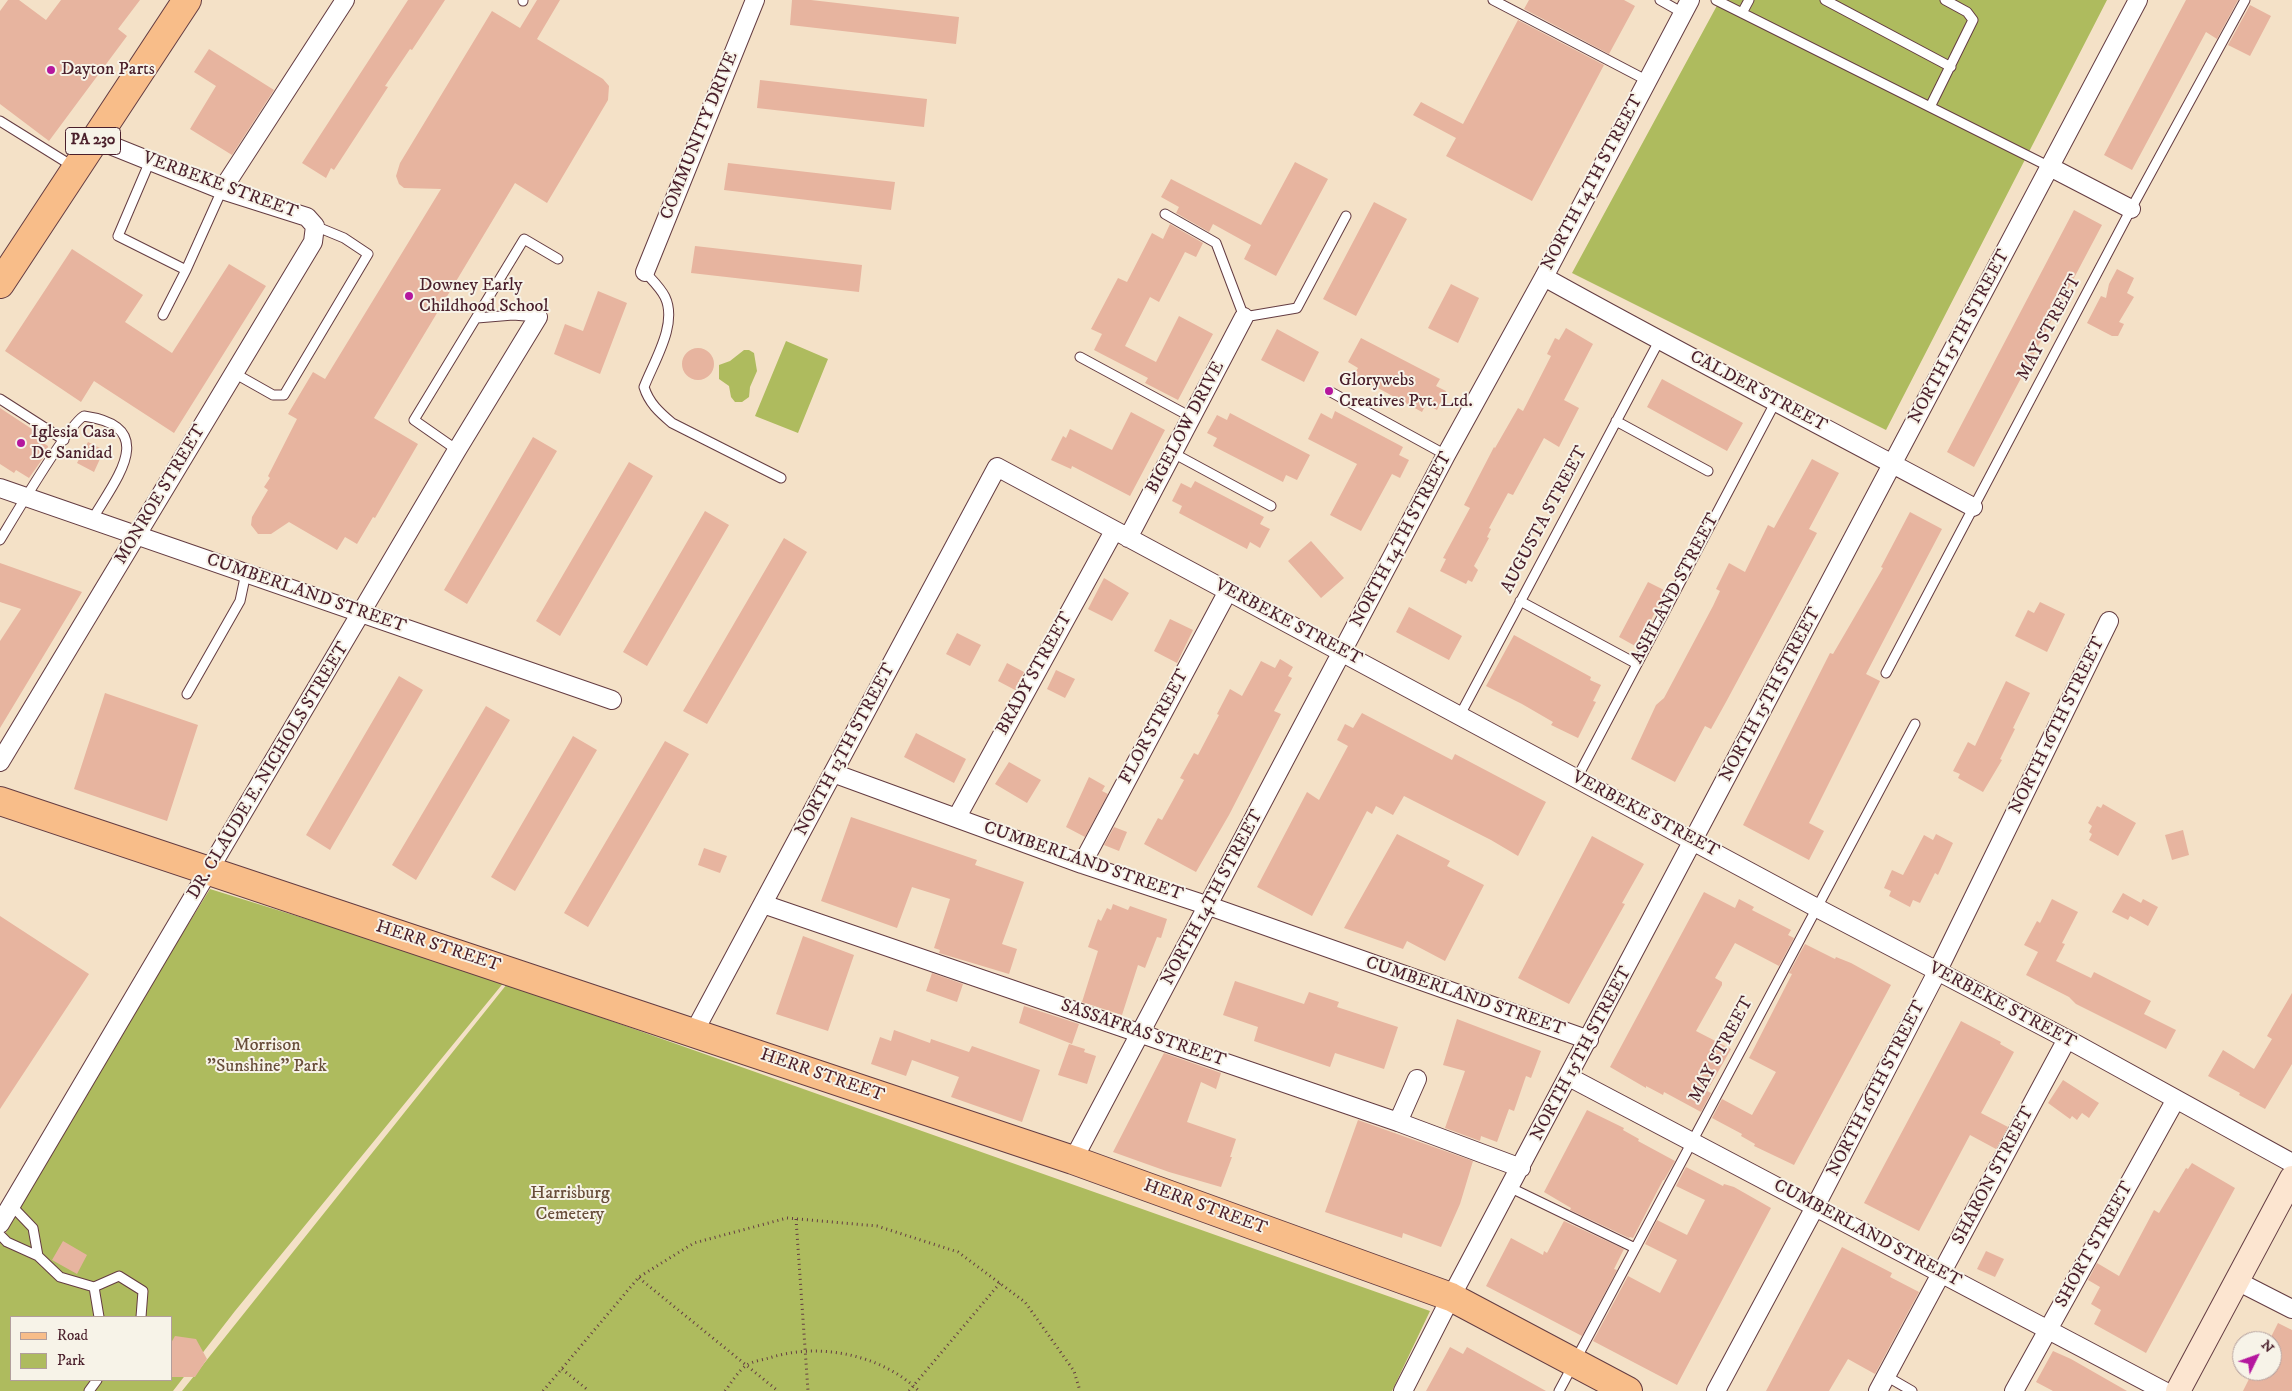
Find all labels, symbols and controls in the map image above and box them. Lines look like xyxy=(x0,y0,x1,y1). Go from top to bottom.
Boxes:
street label: COMMUNITY DRIVE xyxy=(656,49,744,223)
place label: Dayton Parts xyxy=(61,59,155,81)
marker: Dayton Parts xyxy=(45,64,57,76)
street label: NORTH 14TH STREET xyxy=(1538,92,1648,274)
road number: PA 230 xyxy=(66,128,120,154)
street label: VERBEKE STREET xyxy=(139,148,301,224)
street label: NORTH 15TH STREET xyxy=(1905,246,2015,428)
street label: MAY STREET xyxy=(2013,271,2087,385)
place label: Downey Early Childhood School xyxy=(419,275,549,318)
marker: Downey Early Childhood School xyxy=(403,290,415,302)
street label: CALDER STREET xyxy=(1686,347,1830,437)
street label: BIGELOW DRIVE xyxy=(1142,358,1230,498)
place label: Glorywebs Creatives Pvt. Ltd. xyxy=(1339,370,1473,412)
marker: Glorywebs Creatives Pvt. Ltd. xyxy=(1323,385,1335,397)
street label: MONROE STREET xyxy=(111,421,211,569)
place label: Iglesia Casa De Sanidad xyxy=(31,422,115,464)
marker: Iglesia Casa De Sanidad xyxy=(15,437,27,449)
street label: AUGUSTA STREET xyxy=(1497,443,1593,597)
street label: NORTH 14TH STREET xyxy=(1347,449,1457,631)
street label: ASHLAND STREET xyxy=(1627,510,1725,668)
street label: CUMBERLAND STREET xyxy=(203,550,409,638)
street label: VERBEKE STREET xyxy=(1211,575,1365,671)
street label: NORTH 15TH STREET xyxy=(1716,604,1826,786)
street label: BRADY STREET xyxy=(992,609,1078,739)
street label: NORTH 16TH STREET xyxy=(2006,634,2110,818)
street label: DR. CLAUDE E. NICHOLS STREET xyxy=(183,639,355,903)
street label: NORTH 13TH STREET xyxy=(791,660,901,840)
street label: FLOR STREET xyxy=(1116,666,1194,788)
street label: VERBEKE STREET xyxy=(1568,767,1722,863)
street label: NORTH 14TH STREET xyxy=(1158,807,1268,989)
street label: CUMBERLAND STREET xyxy=(980,818,1186,906)
street label: HERR STREET xyxy=(373,917,503,977)
street label: CUMBERLAND STREET xyxy=(1362,953,1568,1041)
street label: VERBEKE STREET xyxy=(1925,958,2079,1054)
street label: NORTH 15TH STREET xyxy=(1527,963,1637,1145)
street label: MAY STREET xyxy=(1685,993,1759,1107)
street label: SASSAFRAS STREET xyxy=(1058,996,1228,1072)
street label: NORTH 16TH STREET xyxy=(1823,997,1931,1181)
park label: Morrison "Sunshine" Park xyxy=(207,1035,327,1078)
street label: HERR STREET xyxy=(757,1045,887,1107)
street label: SHARON STREET xyxy=(1949,1103,2039,1249)
street label: CUMBERLAND STREET xyxy=(1769,1175,1965,1293)
street label: HERR STREET xyxy=(1140,1176,1270,1240)
street label: SHORT STREET xyxy=(2051,1178,2139,1312)
park label: Harrisburg Cemetery xyxy=(530,1183,610,1226)
legend xyxy=(10,1316,172,1381)
text: Road xyxy=(57,1326,88,1345)
north arrow xyxy=(2232,1331,2282,1381)
text: N xyxy=(2257,1336,2278,1357)
text: Park xyxy=(57,1351,85,1370)

